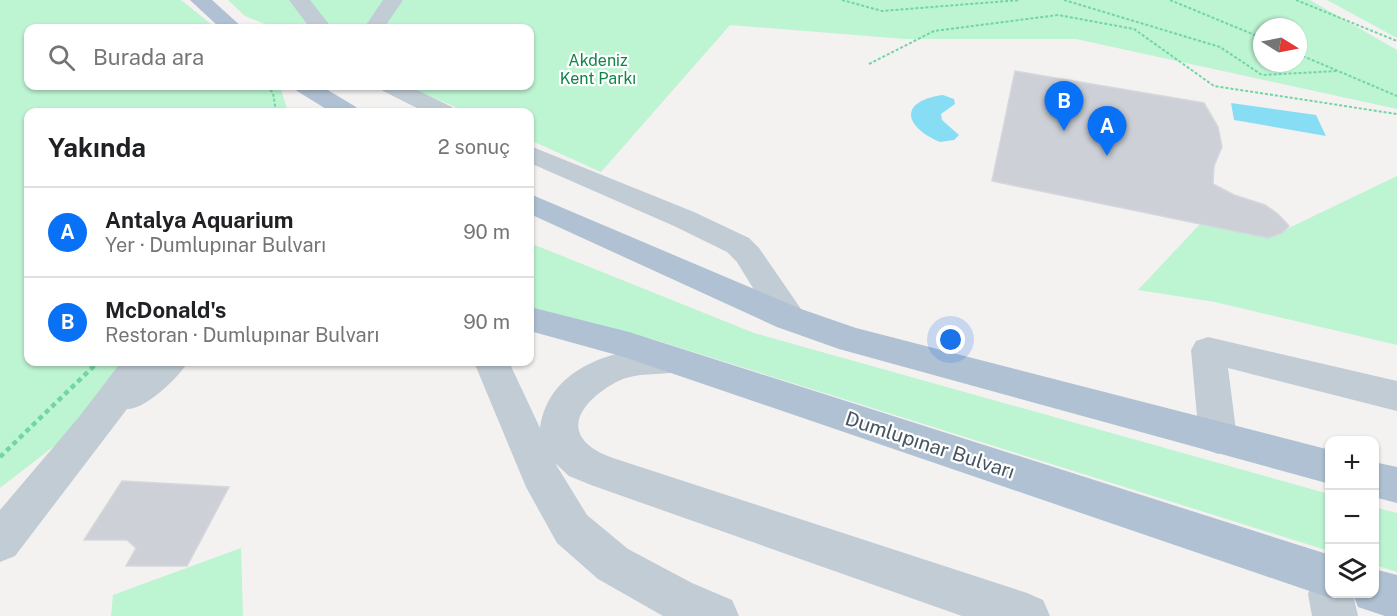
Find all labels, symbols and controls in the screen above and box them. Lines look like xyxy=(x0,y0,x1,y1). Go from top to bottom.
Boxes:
north arrow xyxy=(1253,18,1307,72)
search box xyxy=(24,24,534,90)
icon: search xyxy=(45,41,78,74)
text: Burada ara xyxy=(93,44,204,70)
park label: Akdeniz Kent Parkı xyxy=(560,51,636,88)
pin: B xyxy=(1044,82,1084,131)
pin: A xyxy=(1088,106,1126,156)
text: Yakında xyxy=(48,132,146,163)
text: 2 sonuç xyxy=(438,135,510,159)
text: Antalya Aquarium xyxy=(105,207,294,233)
text: A xyxy=(60,220,75,244)
text: 90 m xyxy=(463,220,510,244)
text: Yer · Dumlupınar Bulvarı xyxy=(105,233,326,257)
text: McDonald's xyxy=(105,297,226,323)
text: B xyxy=(61,310,74,334)
text: 90 m xyxy=(463,310,510,334)
text: Restoran · Dumlupınar Bulvarı xyxy=(105,323,379,347)
your location xyxy=(936,325,965,354)
street label: Dumlupınar Bulvarı xyxy=(842,406,1018,484)
map controls xyxy=(1325,436,1379,598)
button: + xyxy=(1325,436,1379,490)
button: − xyxy=(1325,490,1379,544)
button: layers xyxy=(1325,544,1379,598)

